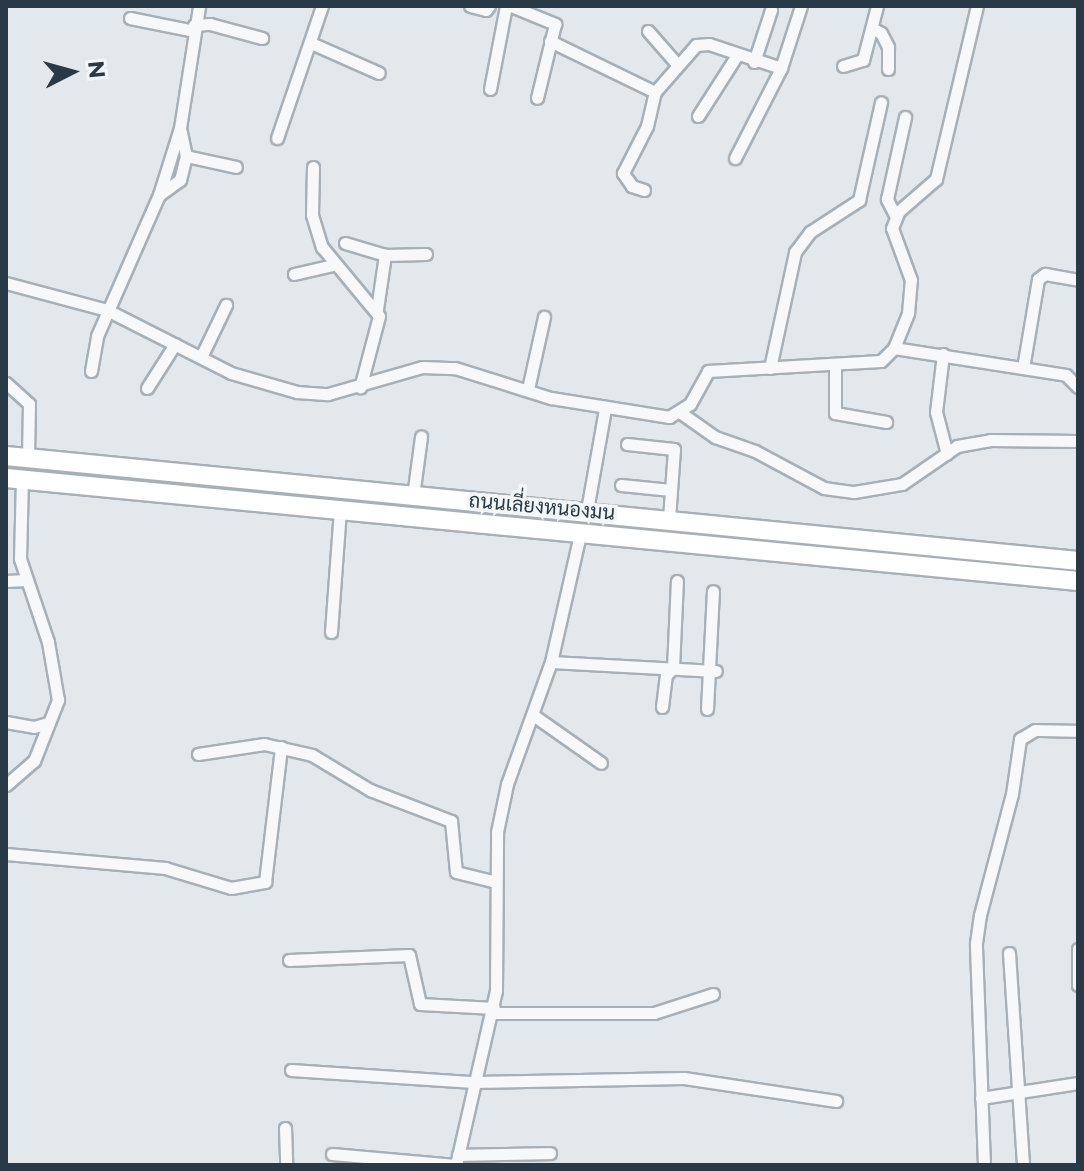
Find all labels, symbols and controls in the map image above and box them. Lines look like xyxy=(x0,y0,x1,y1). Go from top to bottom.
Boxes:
north arrow xyxy=(32,32,112,112)
text: N xyxy=(82,59,111,80)
street label: ถนนเลี่ยงหนองมน xyxy=(468,489,616,525)

